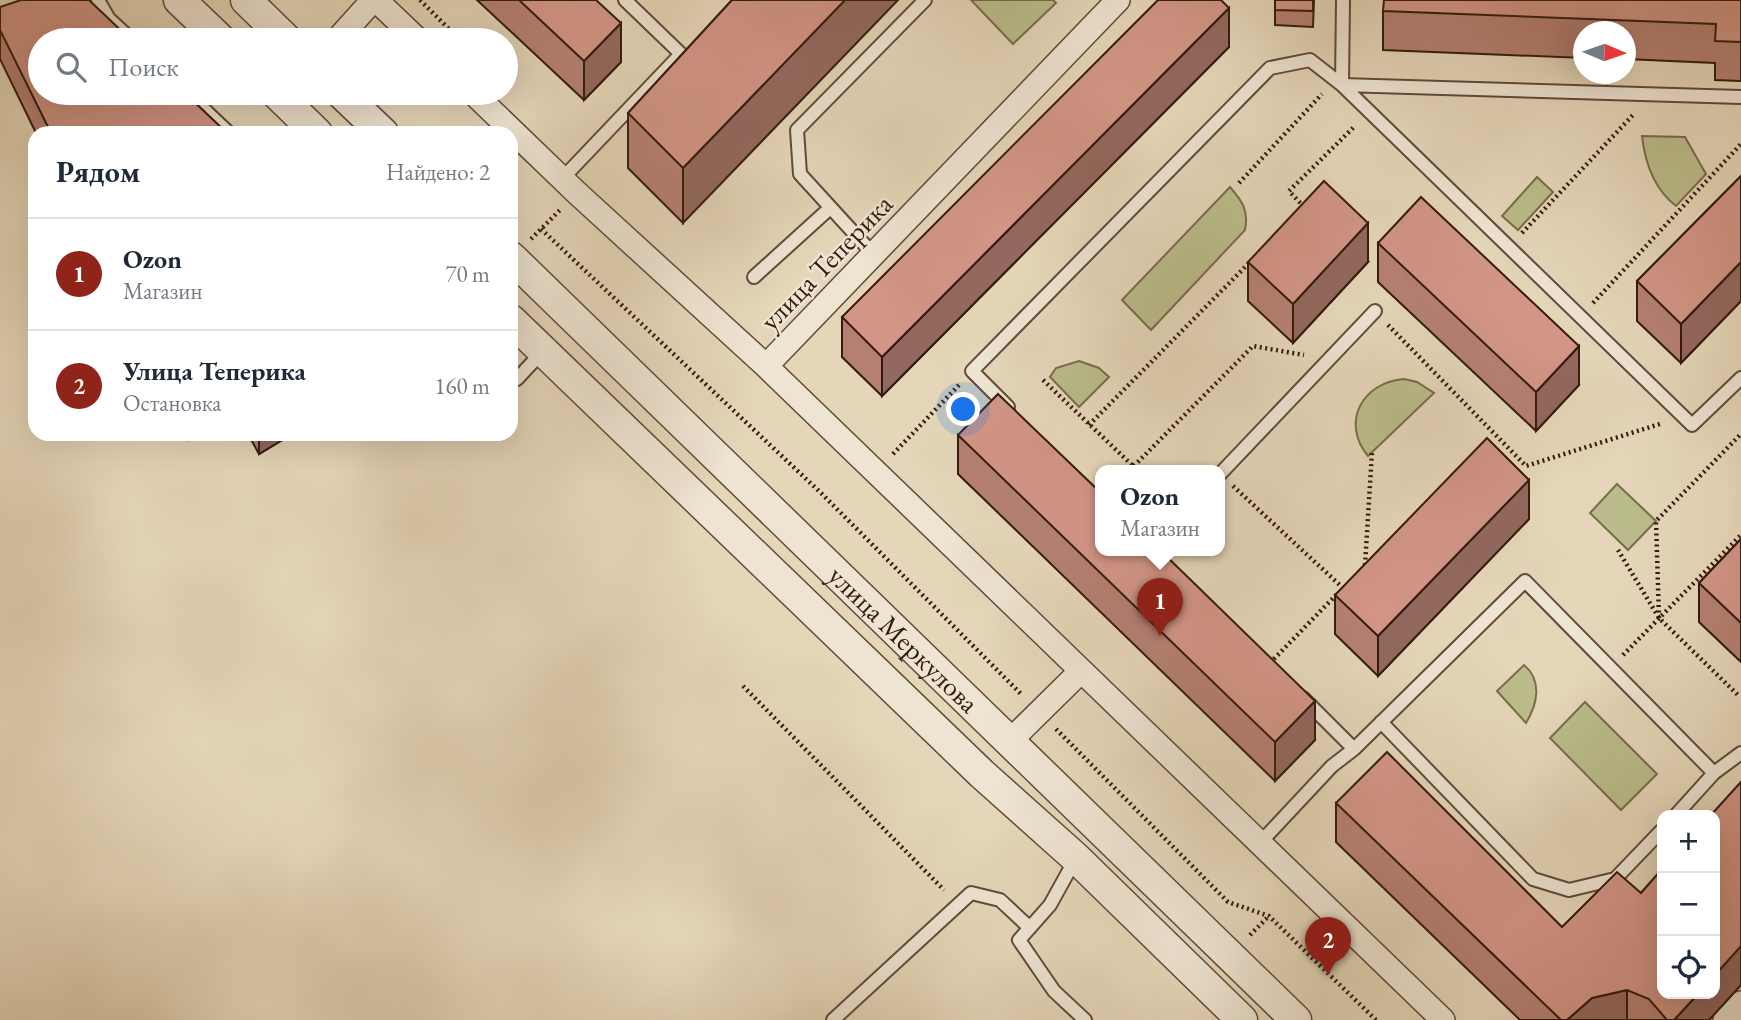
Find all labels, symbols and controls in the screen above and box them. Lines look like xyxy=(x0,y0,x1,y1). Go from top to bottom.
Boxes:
north arrow xyxy=(1573,21,1636,84)
search box xyxy=(28,28,518,105)
icon: search xyxy=(52,48,90,86)
text: Поиск xyxy=(108,50,179,84)
text: Рядом xyxy=(56,152,140,191)
text: Найдено: 2 xyxy=(386,157,490,187)
street label: улица Теперика xyxy=(752,186,901,338)
text: Ozon xyxy=(123,242,182,276)
text: 1 xyxy=(73,259,85,289)
text: 70 m xyxy=(445,259,490,289)
text: Магазин xyxy=(123,276,202,306)
text: Улица Теперика xyxy=(123,354,306,388)
text: 2 xyxy=(73,371,85,401)
text: 160 m xyxy=(434,371,490,401)
text: Остановка xyxy=(123,388,221,418)
your location xyxy=(946,392,980,426)
popup xyxy=(1095,465,1225,556)
text: Ozon xyxy=(1120,479,1179,513)
text: Магазин xyxy=(1120,513,1200,543)
street label: улица Меркулова xyxy=(821,558,988,721)
pin: 1 xyxy=(1137,578,1183,636)
map controls xyxy=(1657,810,1720,999)
button: + xyxy=(1657,810,1720,873)
button: − xyxy=(1657,873,1720,936)
pin: 2 xyxy=(1305,917,1351,975)
button: locate xyxy=(1657,936,1720,999)

